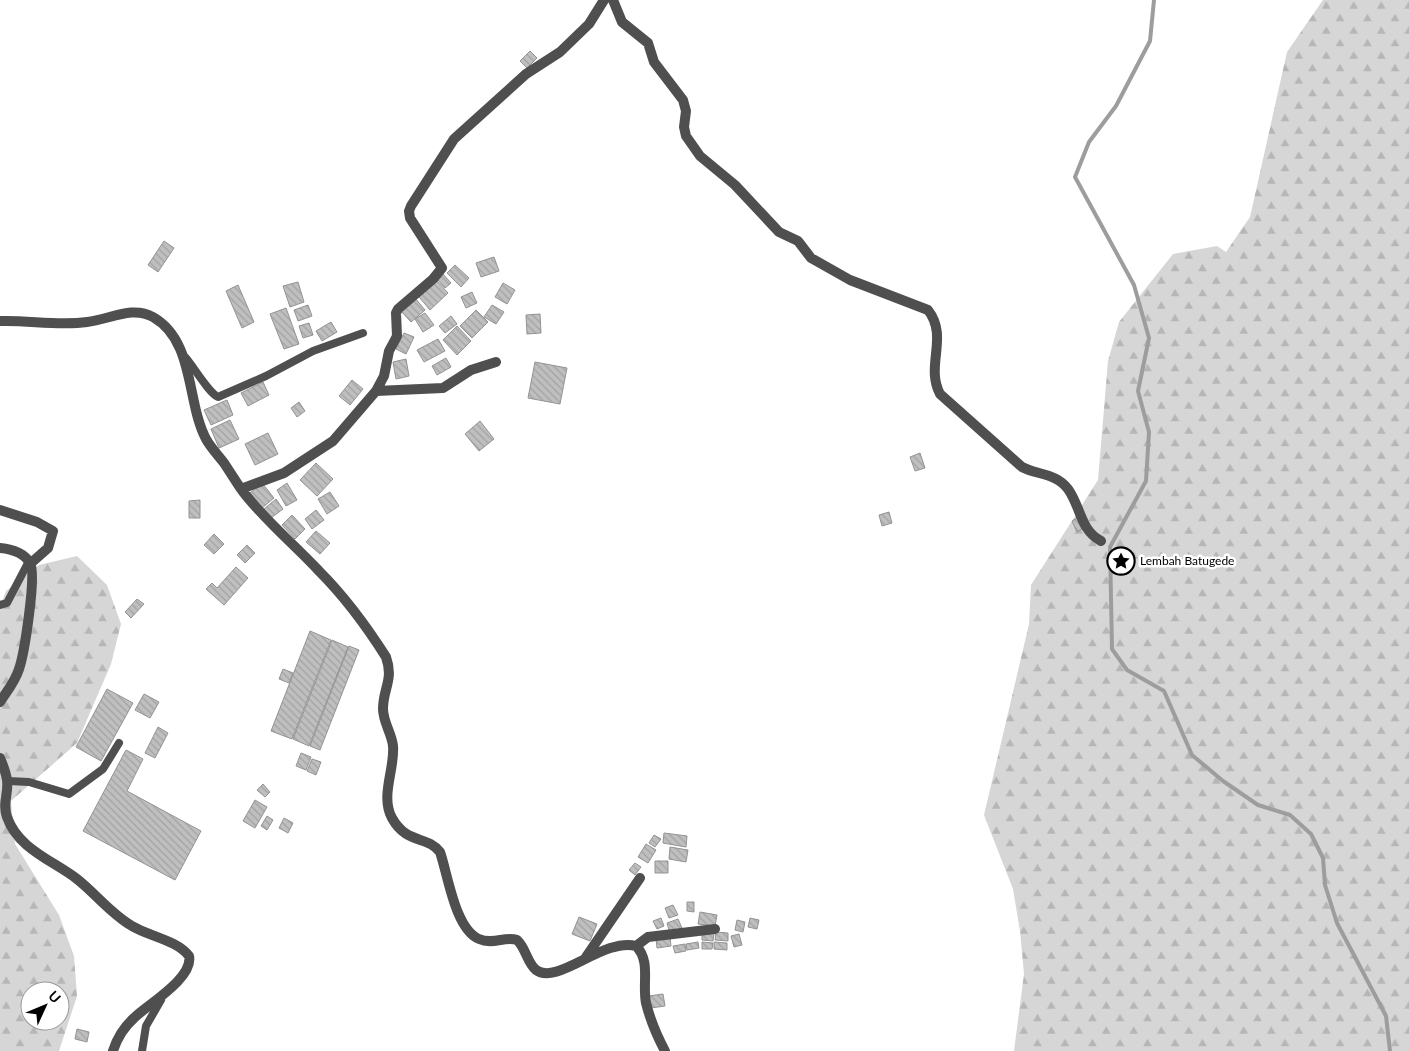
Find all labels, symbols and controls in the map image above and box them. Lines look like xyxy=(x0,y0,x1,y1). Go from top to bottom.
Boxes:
place icon: Lembah Batugede xyxy=(1106,546,1136,576)
place label: Lembah Batugede xyxy=(1140,553,1234,568)
north arrow xyxy=(20,981,70,1031)
text: U xyxy=(45,987,64,1006)

